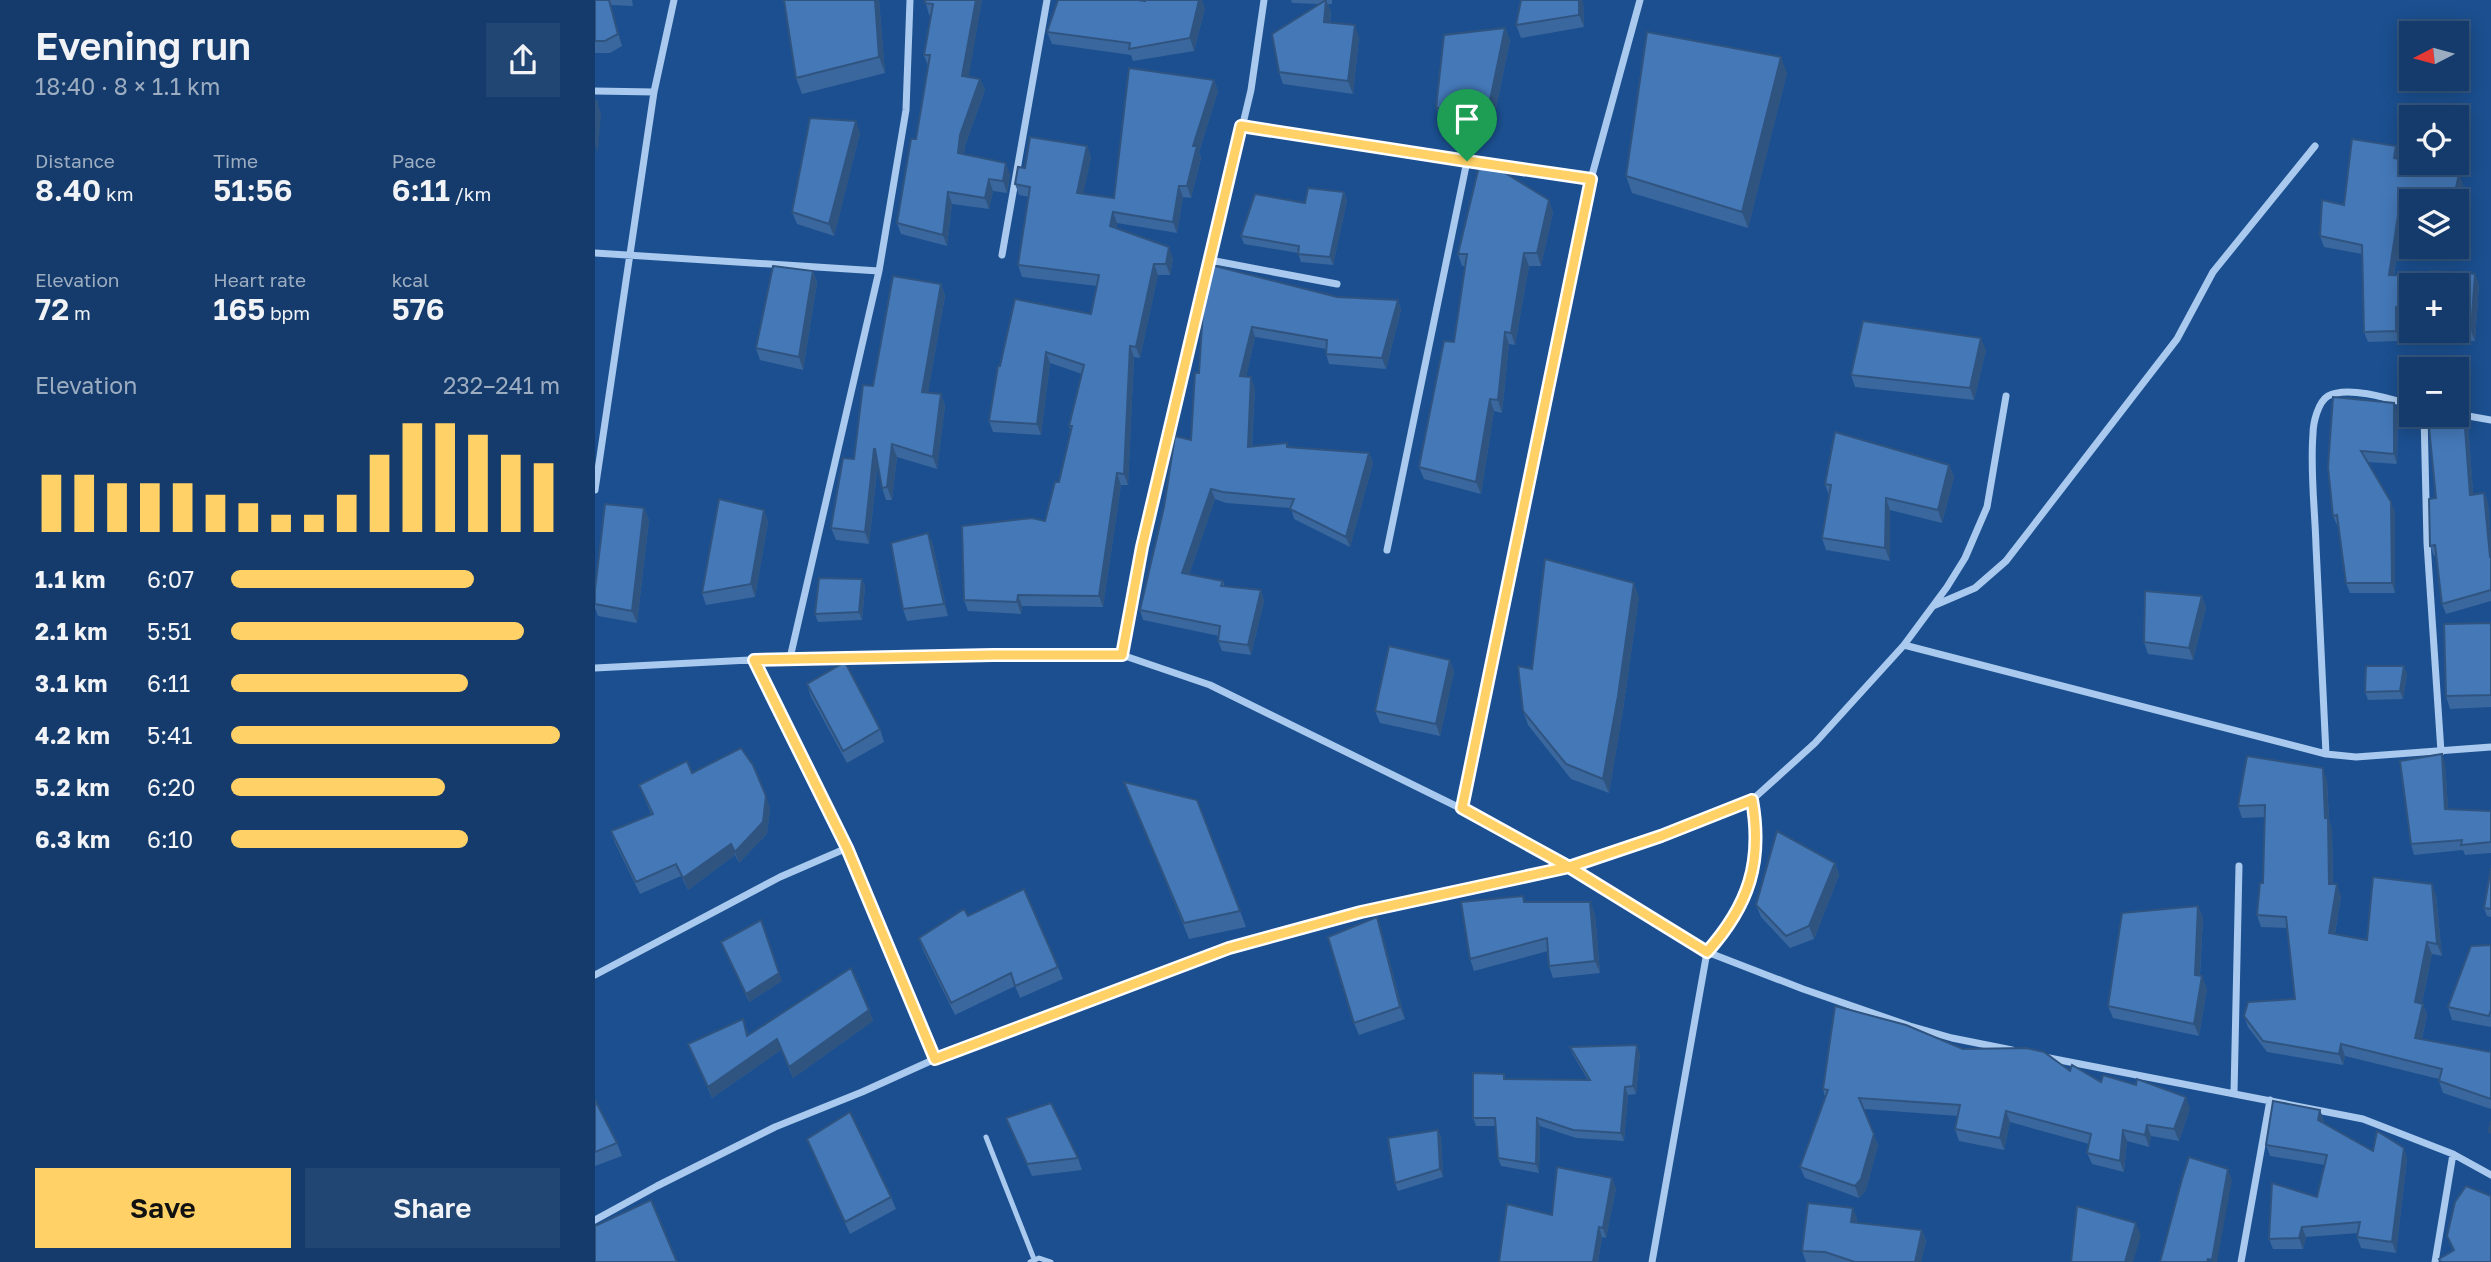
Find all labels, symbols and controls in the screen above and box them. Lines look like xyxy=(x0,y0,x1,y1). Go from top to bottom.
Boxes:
north arrow xyxy=(2399,21,2469,91)
map controls xyxy=(2399,21,2469,427)
text: Evening run xyxy=(35,23,251,68)
button: share xyxy=(486,23,560,97)
text: 18:40 · 8 × 1.1 km xyxy=(35,72,220,100)
pin xyxy=(1437,89,1497,161)
icon: arrive xyxy=(1448,100,1486,138)
button: locate xyxy=(2399,105,2469,175)
text: Distance xyxy=(35,149,115,172)
text: Time xyxy=(213,149,258,172)
text: Pace xyxy=(392,149,436,172)
text: 8.40 xyxy=(35,172,101,208)
text: 51:56 xyxy=(213,172,292,208)
text: 6:11 xyxy=(392,172,450,208)
text: km xyxy=(101,182,134,205)
text: /km xyxy=(450,182,491,205)
button: layers xyxy=(2399,189,2469,259)
text: Elevation xyxy=(35,268,120,291)
text: Heart rate xyxy=(213,268,306,291)
text: kcal xyxy=(392,268,429,291)
button: + xyxy=(2399,273,2469,343)
text: 72 xyxy=(35,291,69,327)
text: 165 xyxy=(213,291,265,327)
text: 576 xyxy=(392,291,445,327)
text: m xyxy=(69,301,91,324)
text: bpm xyxy=(265,301,310,324)
button: − xyxy=(2399,357,2469,427)
text: Elevation xyxy=(35,371,137,399)
text: 232–241 m xyxy=(443,371,560,399)
text: 1.1 km xyxy=(35,565,105,593)
text: 6:07 xyxy=(147,565,194,593)
text: 2.1 km xyxy=(35,617,107,645)
text: 5:51 xyxy=(147,617,192,645)
text: 3.1 km xyxy=(35,669,107,697)
text: 6:11 xyxy=(147,669,190,697)
text: 4.2 km xyxy=(35,721,110,749)
text: 5:41 xyxy=(147,721,192,749)
text: 5.2 km xyxy=(35,773,110,801)
text: 6:20 xyxy=(147,773,195,801)
text: 6.3 km xyxy=(35,825,110,853)
text: 6:10 xyxy=(147,825,193,853)
button: Save xyxy=(35,1168,291,1248)
button: Share xyxy=(305,1168,560,1248)

